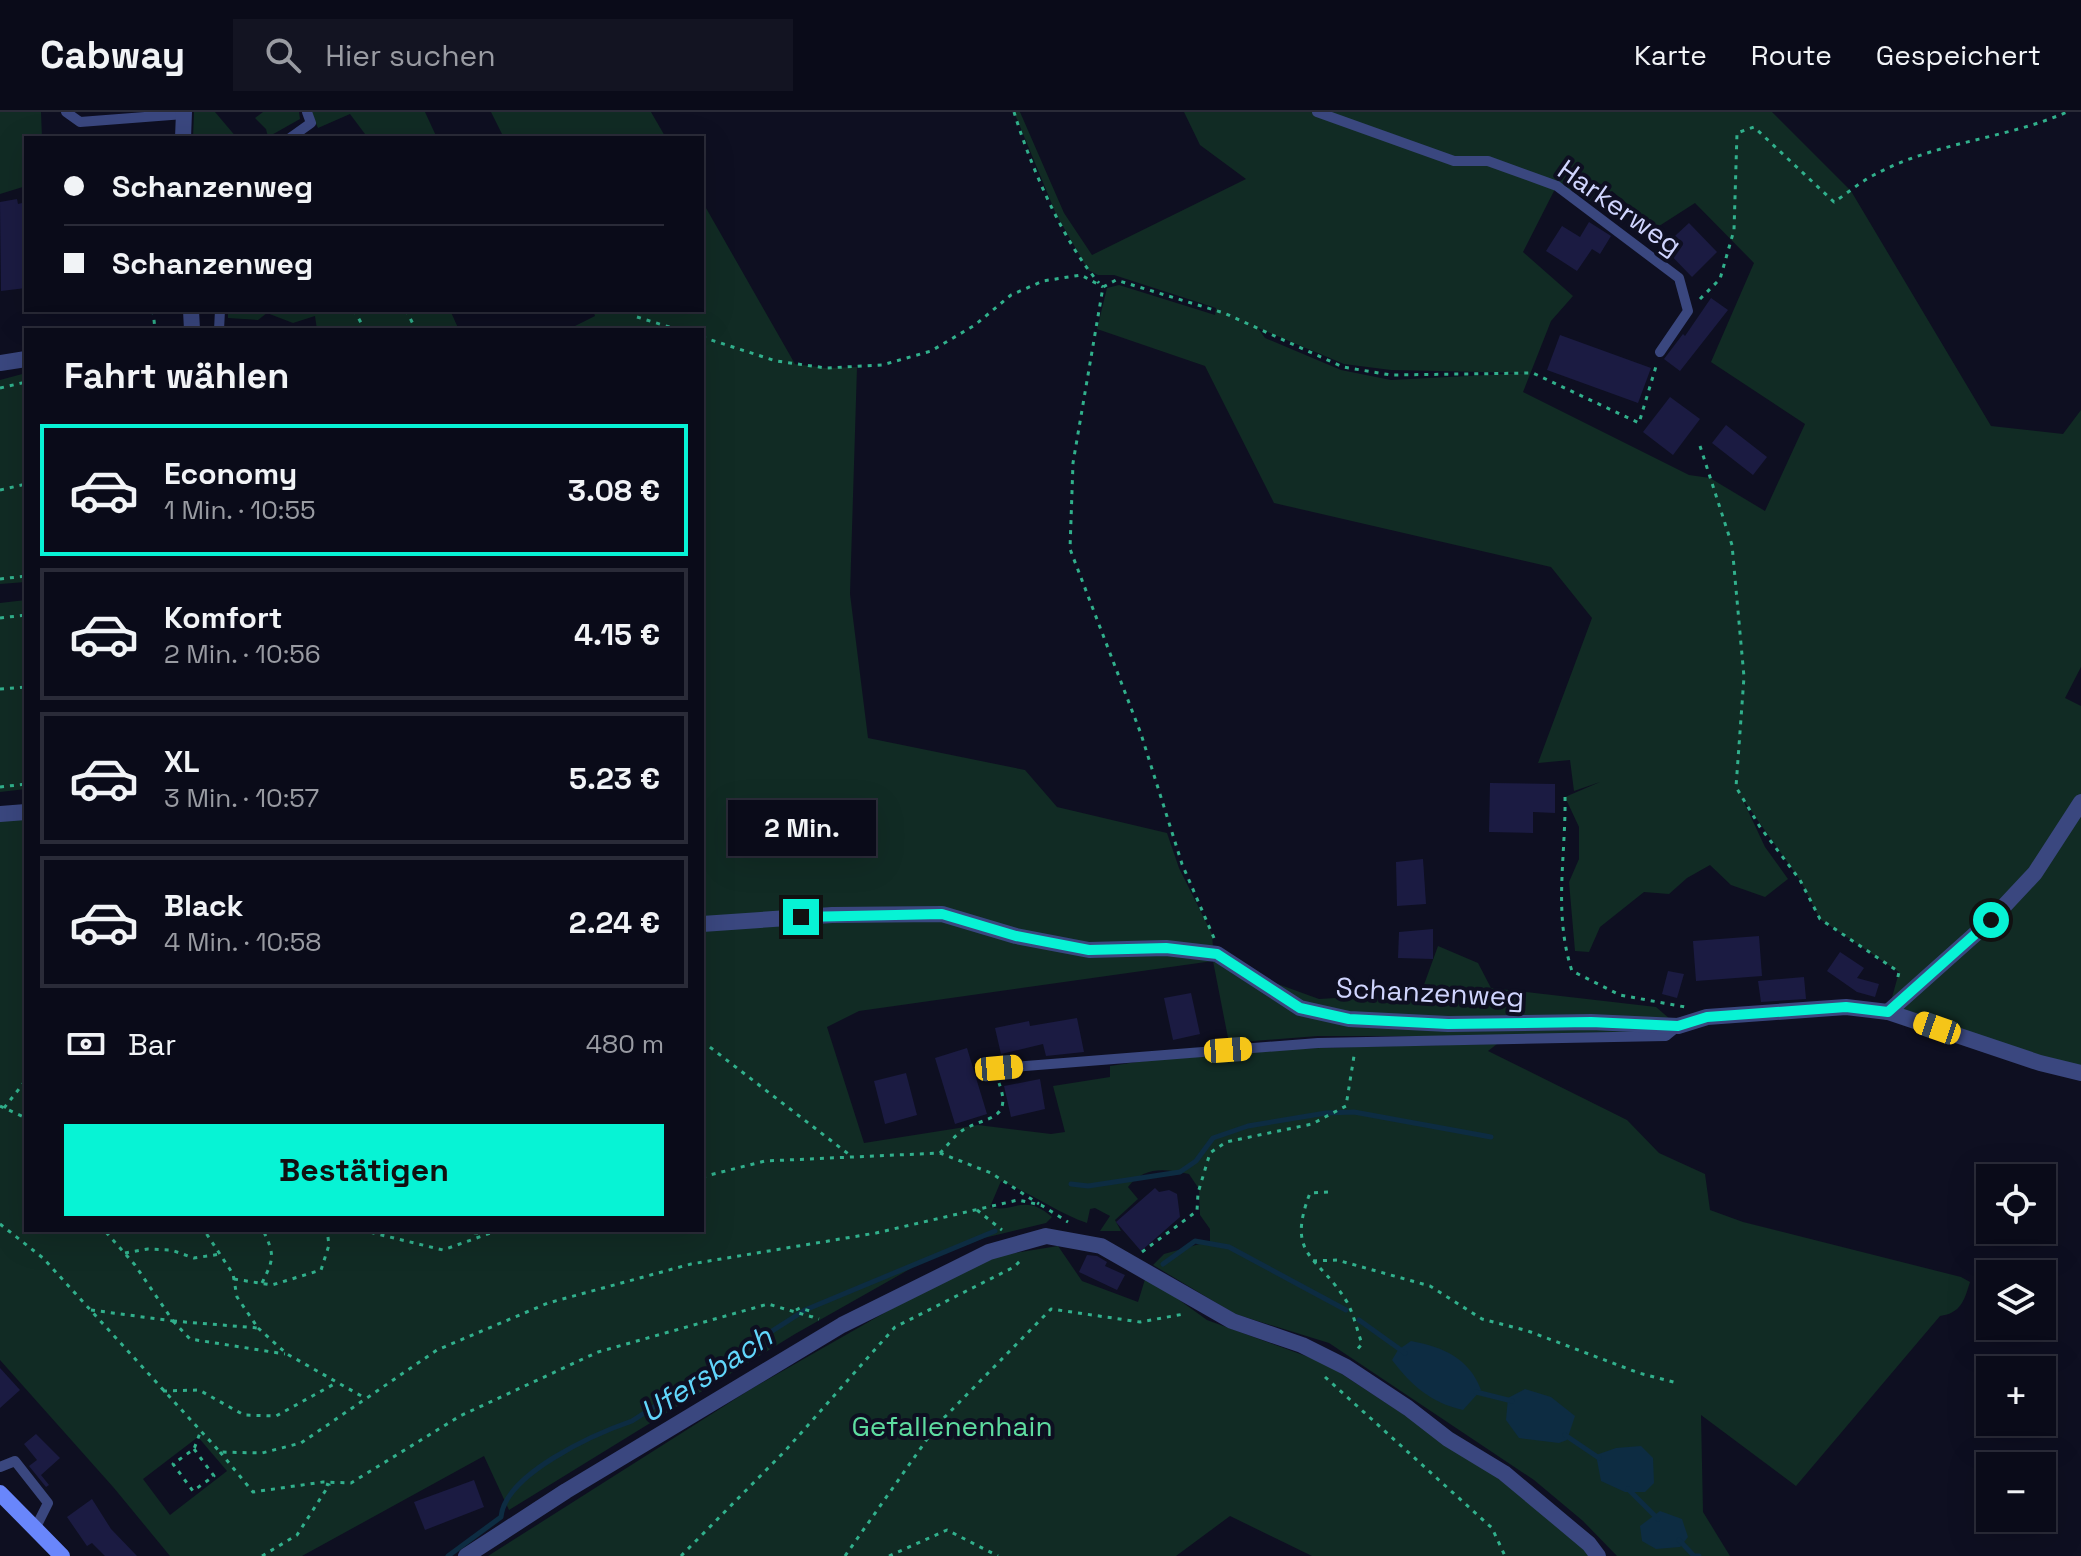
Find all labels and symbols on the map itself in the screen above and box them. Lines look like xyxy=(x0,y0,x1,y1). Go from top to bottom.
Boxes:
street label: Harkerweg xyxy=(1551,151,1689,263)
callout: 2 Min. xyxy=(727,801,875,857)
route end xyxy=(783,899,819,935)
route start xyxy=(1973,902,2009,938)
street label: Schanzenweg xyxy=(1335,969,1525,1015)
car xyxy=(1910,1009,1964,1047)
car xyxy=(1203,1036,1253,1064)
car xyxy=(974,1054,1024,1082)
water label: Ufersbach xyxy=(633,1317,780,1431)
park label: Gefallenenhain xyxy=(851,1408,1053,1444)

